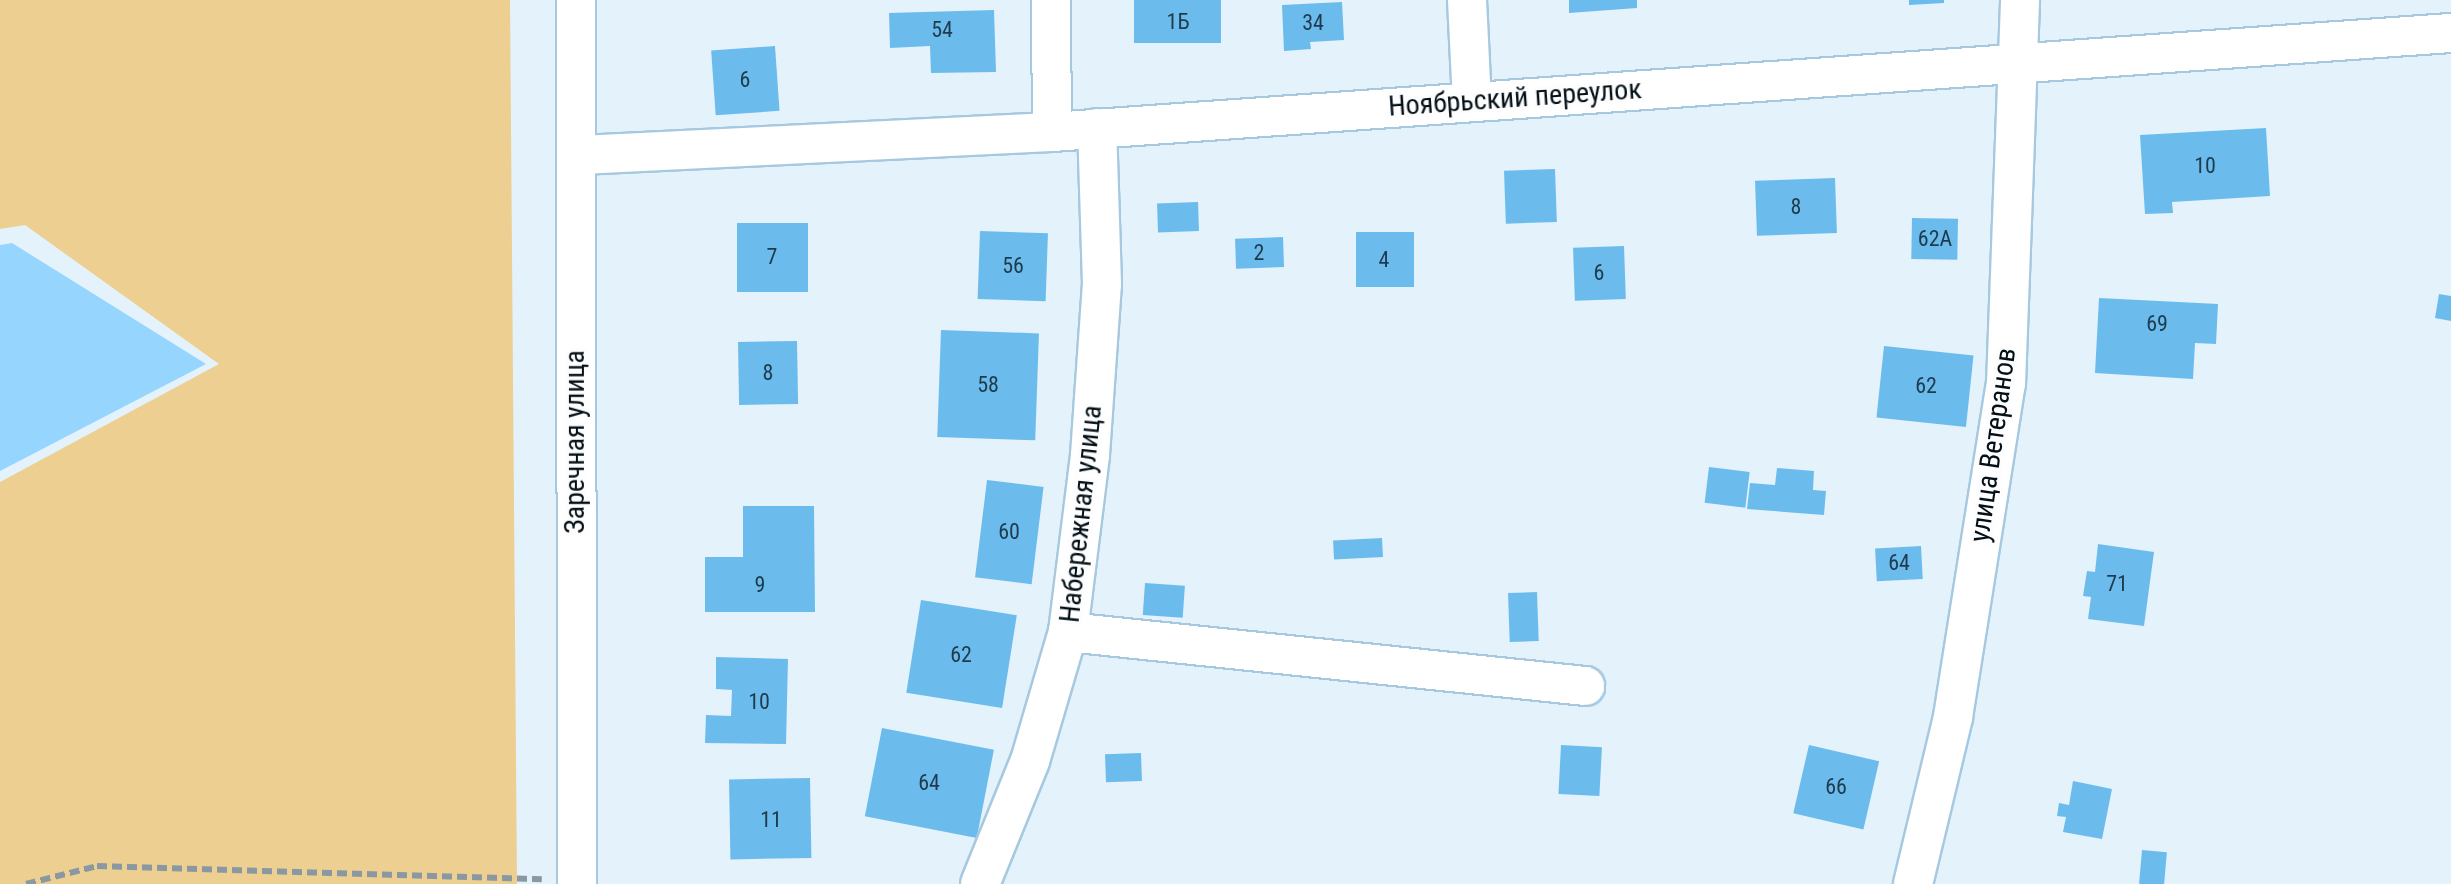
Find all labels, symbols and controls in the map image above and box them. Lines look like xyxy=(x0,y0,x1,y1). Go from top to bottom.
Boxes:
house number: 1Б xyxy=(1167,9,1189,35)
house number: 34 xyxy=(1302,10,1324,36)
house number: 54 xyxy=(931,17,953,43)
house number: 6 xyxy=(740,67,750,93)
street label: Ноябрьский переулок xyxy=(1387,72,1643,124)
house number: 10 xyxy=(2194,153,2216,179)
house number: 8 xyxy=(1791,194,1801,220)
house number: 62А xyxy=(1918,226,1952,252)
house number: 2 xyxy=(1254,240,1264,266)
house number: 7 xyxy=(767,244,777,270)
house number: 4 xyxy=(1379,247,1389,273)
house number: 56 xyxy=(1002,253,1024,279)
house number: 6 xyxy=(1594,260,1604,286)
house number: 69 xyxy=(2146,311,2168,337)
street label: улица Ветеранов xyxy=(1963,346,2023,544)
street label: Заречная улица xyxy=(558,350,592,534)
house number: 8 xyxy=(763,360,773,386)
house number: 58 xyxy=(977,372,999,398)
house number: 62 xyxy=(1915,373,1937,399)
street label: Набережная улица xyxy=(1053,404,1109,624)
house number: 60 xyxy=(998,519,1020,545)
house number: 64 xyxy=(1888,550,1910,576)
house number: 71 xyxy=(2106,571,2128,597)
house number: 9 xyxy=(755,572,765,598)
house number: 62 xyxy=(950,642,972,668)
house number: 10 xyxy=(748,689,770,715)
house number: 64 xyxy=(918,770,940,796)
house number: 66 xyxy=(1825,774,1847,800)
house number: 11 xyxy=(760,807,782,833)

